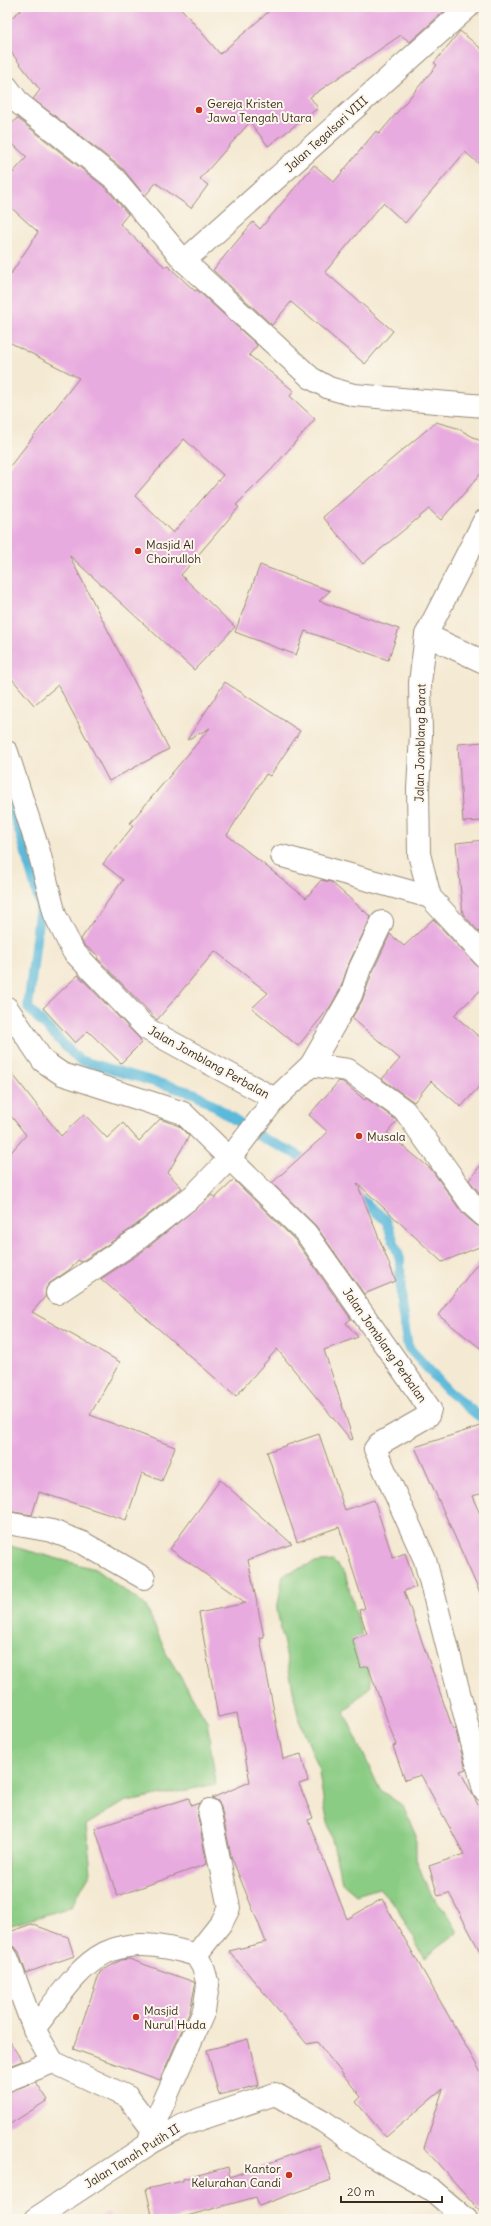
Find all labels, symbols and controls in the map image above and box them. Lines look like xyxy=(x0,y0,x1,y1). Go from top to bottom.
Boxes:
street label: Jalan Tegalsari VIII xyxy=(281,93,371,175)
place label: Gereja Kristen Jawa Tengah Utara xyxy=(207,96,312,125)
marker: Gereja Kristen Jawa Tengah Utara xyxy=(194,105,204,115)
place label: Masjid Al Choirulloh xyxy=(146,537,201,566)
marker: Masjid Al Choirulloh xyxy=(133,546,143,556)
street label: Jalan Jomblang Barat xyxy=(411,684,429,802)
street label: Jalan Jomblang Perbalan xyxy=(146,1022,272,1102)
place label: Musala xyxy=(367,1129,406,1144)
marker: Musala xyxy=(354,1131,364,1141)
street label: Jalan Jomblang Perbalan xyxy=(340,1285,430,1405)
place label: Masjid Nurul Huda xyxy=(144,2003,206,2032)
marker: Masjid Nurul Huda xyxy=(131,2012,141,2022)
street label: Jalan Tanah Putih II xyxy=(82,2121,182,2191)
place label: Kantor Kelurahan Candi xyxy=(191,2161,281,2190)
marker: Kantor Kelurahan Candi xyxy=(284,2170,294,2180)
scale bar xyxy=(341,2178,442,2204)
text: 20 m xyxy=(347,2184,375,2199)

